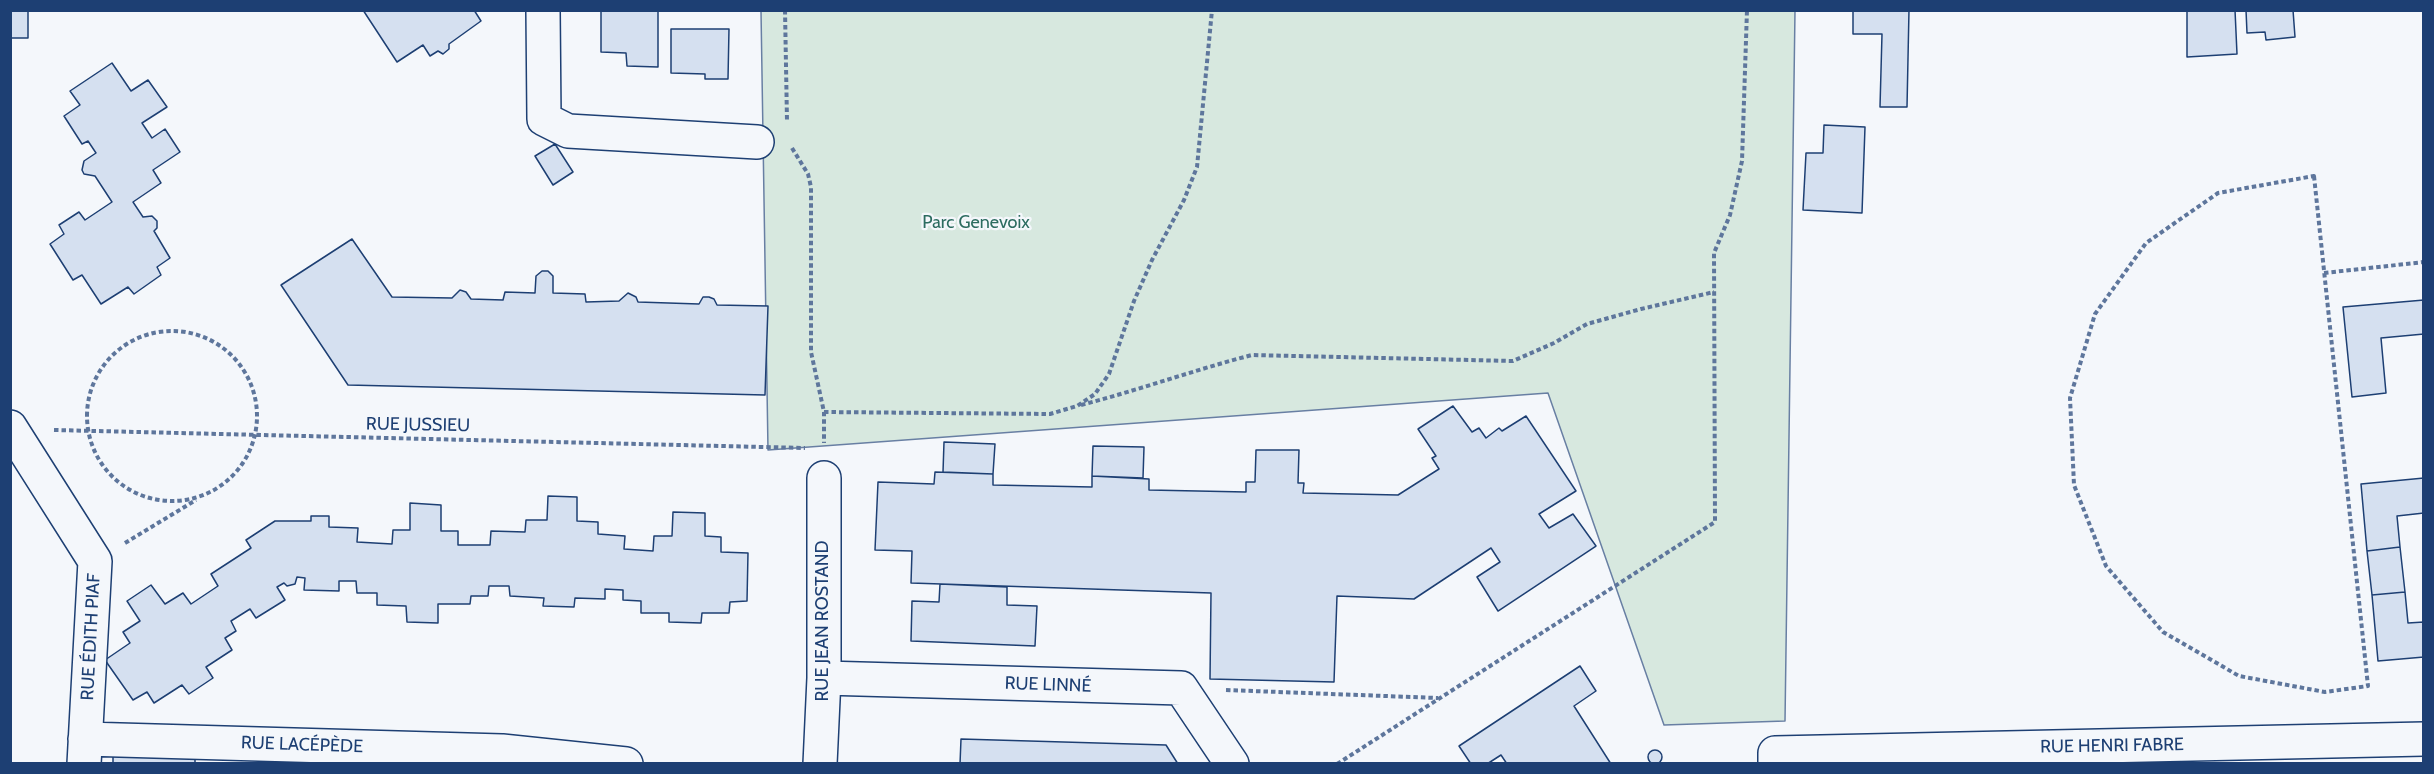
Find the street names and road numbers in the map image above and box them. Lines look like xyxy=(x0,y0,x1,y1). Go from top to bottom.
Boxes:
street label: RUE JUSSIEU xyxy=(366,413,470,437)
street label: RUE JEAN ROSTAND xyxy=(812,541,834,701)
street label: RUE ÉDITH PIAF xyxy=(77,573,105,701)
street label: RUE LINNÉ xyxy=(1004,673,1092,697)
street label: RUE LACÉPÈDE xyxy=(241,732,363,758)
street label: RUE HENRI FABRE xyxy=(2040,734,2184,758)

